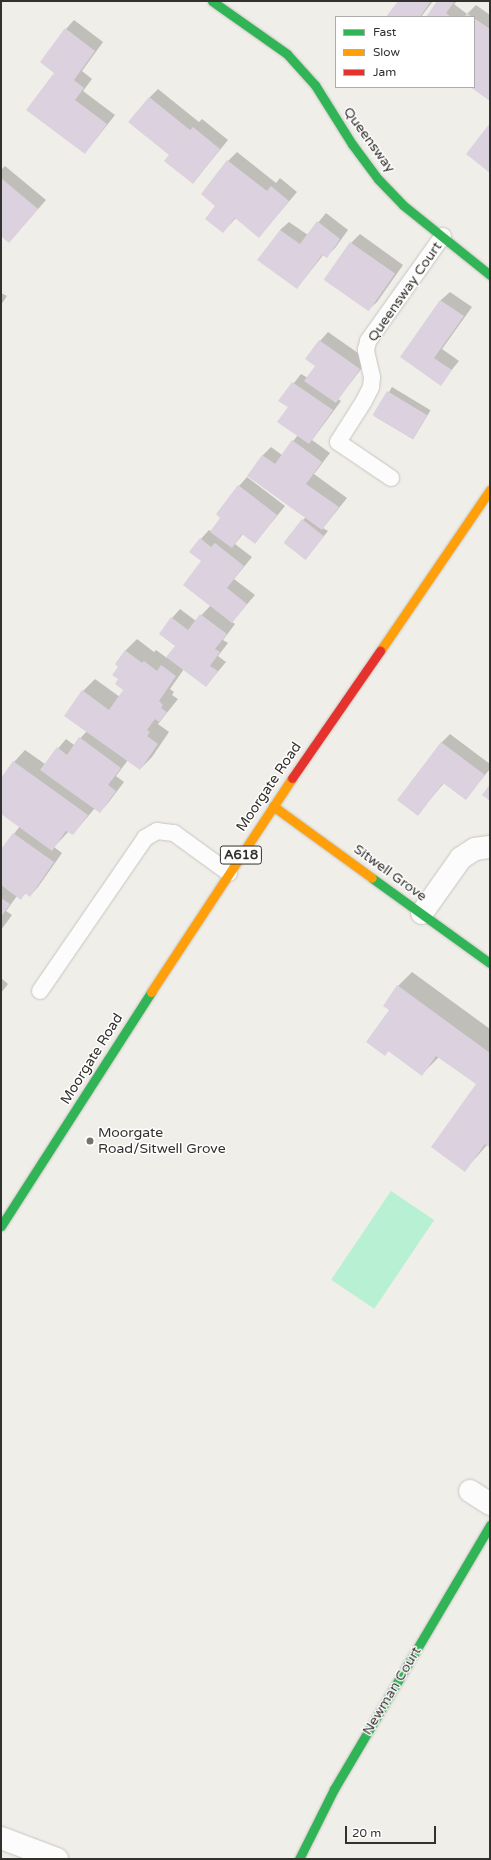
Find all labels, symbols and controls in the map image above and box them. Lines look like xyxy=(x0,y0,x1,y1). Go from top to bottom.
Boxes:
legend xyxy=(335,16,475,88)
text: Fast xyxy=(373,25,396,39)
text: Slow xyxy=(373,45,400,59)
text: Jam xyxy=(373,65,396,79)
street label: Queensway xyxy=(340,104,398,176)
street label: Queensway Court xyxy=(364,239,446,345)
street label: Moorgate Road xyxy=(233,739,305,835)
street label: Sitwell Grove xyxy=(350,841,430,905)
road number: A618 xyxy=(219,844,263,866)
street label: Moorgate Road xyxy=(57,1010,127,1108)
place label: Moorgate Road/Sitwell Grove xyxy=(98,1125,226,1158)
marker: Moorgate Road/Sitwell Grove xyxy=(85,1136,95,1146)
street label: Newman Court xyxy=(359,1644,425,1738)
scale bar xyxy=(347,1818,438,1844)
text: 20 m xyxy=(352,1826,381,1840)

